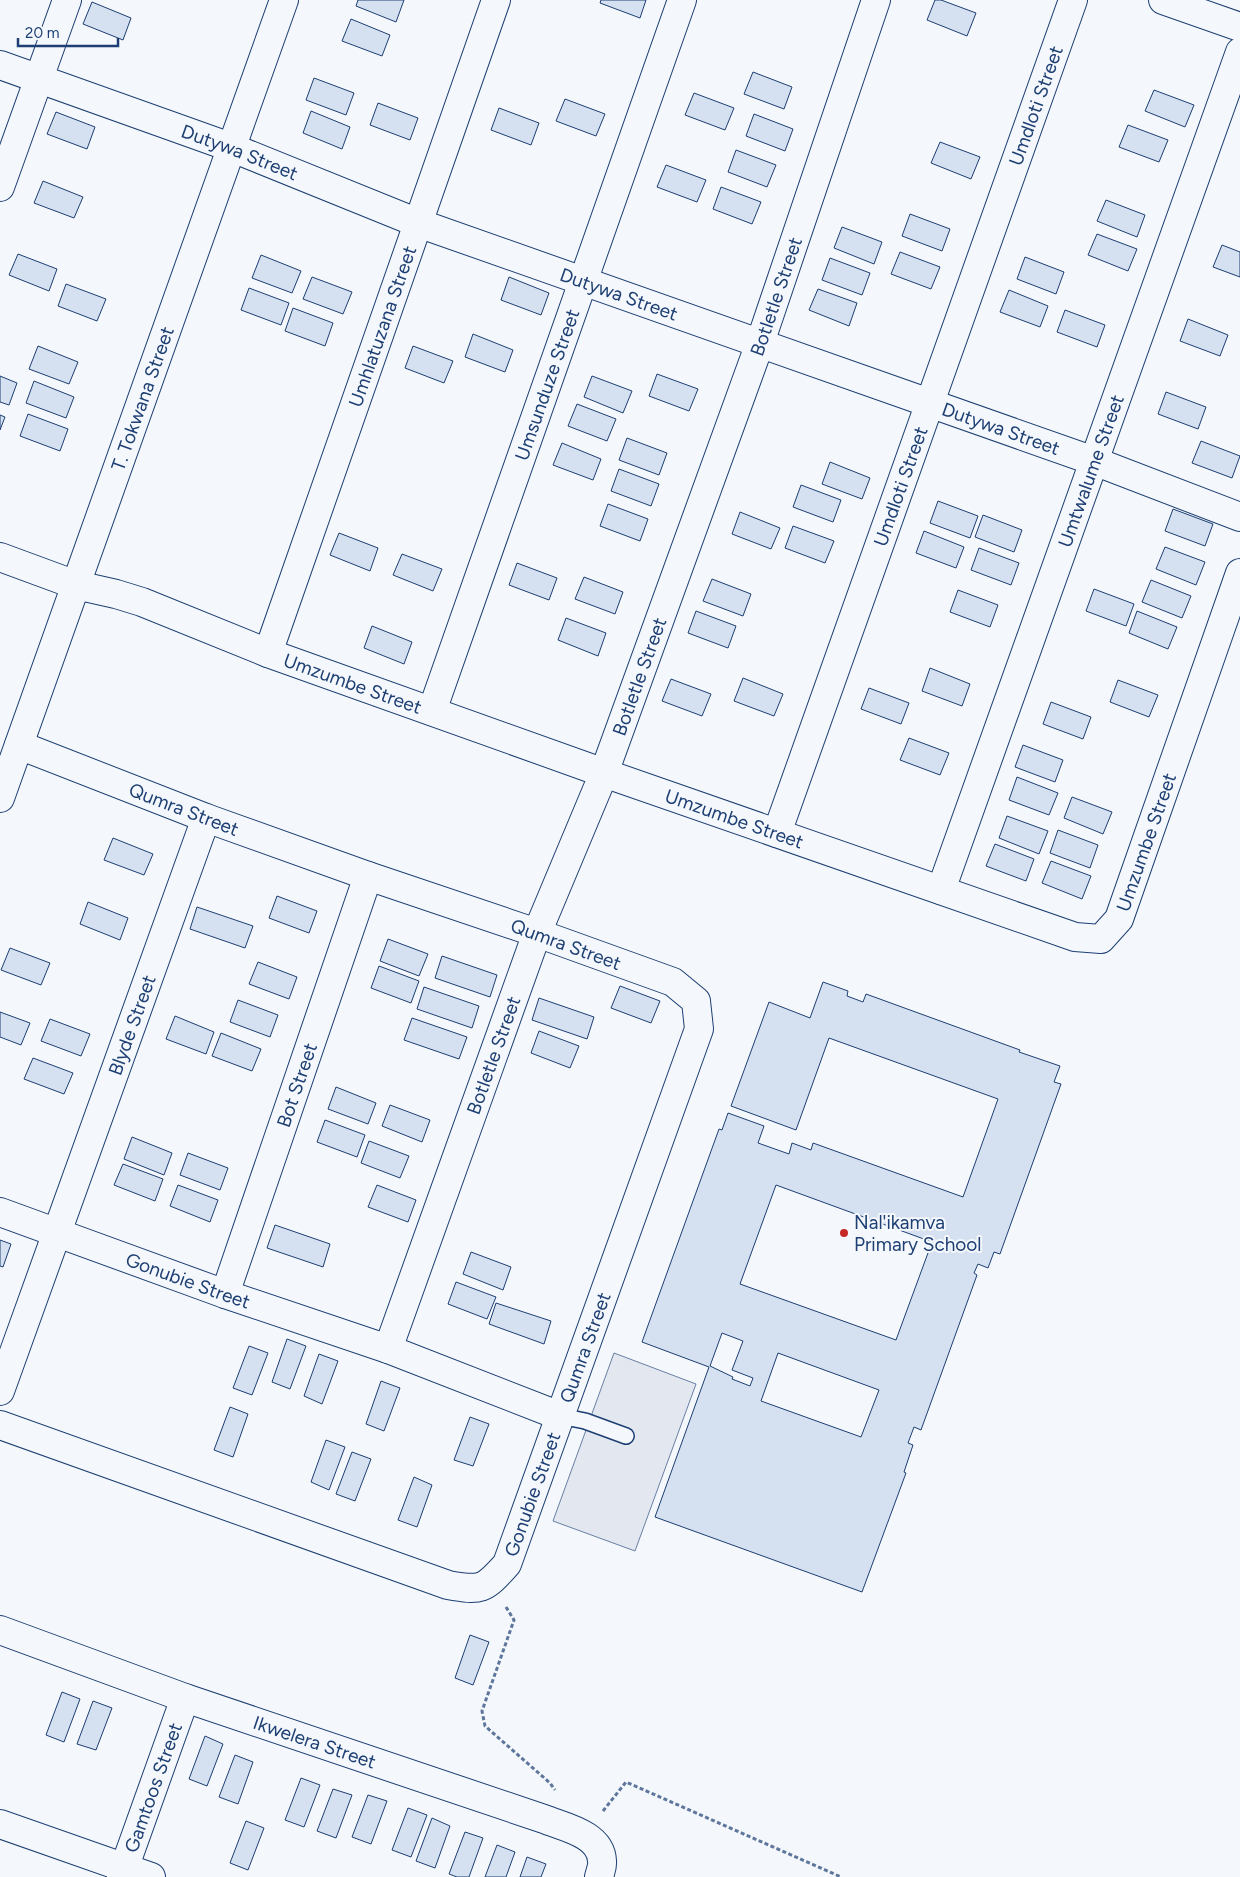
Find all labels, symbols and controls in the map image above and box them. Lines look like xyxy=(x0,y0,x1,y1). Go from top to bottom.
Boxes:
scale bar xyxy=(18,15,118,47)
text: 20 m xyxy=(25,24,59,42)
street label: Umdloti Street xyxy=(1004,43,1068,169)
street label: Dutywa Street xyxy=(178,120,301,185)
street label: Botletle Street xyxy=(745,234,807,359)
street label: Umhlatuzana Street xyxy=(344,243,421,410)
street label: Dutywa Street xyxy=(557,263,681,326)
street label: Umsunduze Street xyxy=(510,306,584,464)
street label: T. Tokwana Street xyxy=(106,324,179,474)
street label: Umtwalume Street xyxy=(1053,392,1129,550)
street label: Dutywa Street xyxy=(939,397,1063,460)
street label: Umdloti Street xyxy=(869,423,933,549)
street label: Botletle Street xyxy=(608,614,671,739)
street label: Umzumbe Street xyxy=(280,648,425,719)
street label: Umzumbe Street xyxy=(1112,770,1181,915)
street label: Qumra Street xyxy=(126,778,242,841)
street label: Umzumbe Street xyxy=(662,784,807,854)
street label: Qumra Street xyxy=(508,914,624,975)
street label: Blyde Street xyxy=(103,972,161,1078)
street label: Botletle Street xyxy=(462,993,525,1118)
street label: Bot Street xyxy=(272,1040,322,1130)
place label: Nal'ikamva Primary School xyxy=(854,1211,982,1256)
marker: Nal'ikamva Primary School xyxy=(838,1227,850,1239)
street label: Gonubie Street xyxy=(122,1248,253,1314)
street label: Qumra Street xyxy=(555,1289,616,1406)
street label: Gonubie Street xyxy=(500,1429,565,1560)
street label: Ikwelera Street xyxy=(250,1711,379,1774)
street label: Gamtoos Street xyxy=(120,1720,187,1856)

